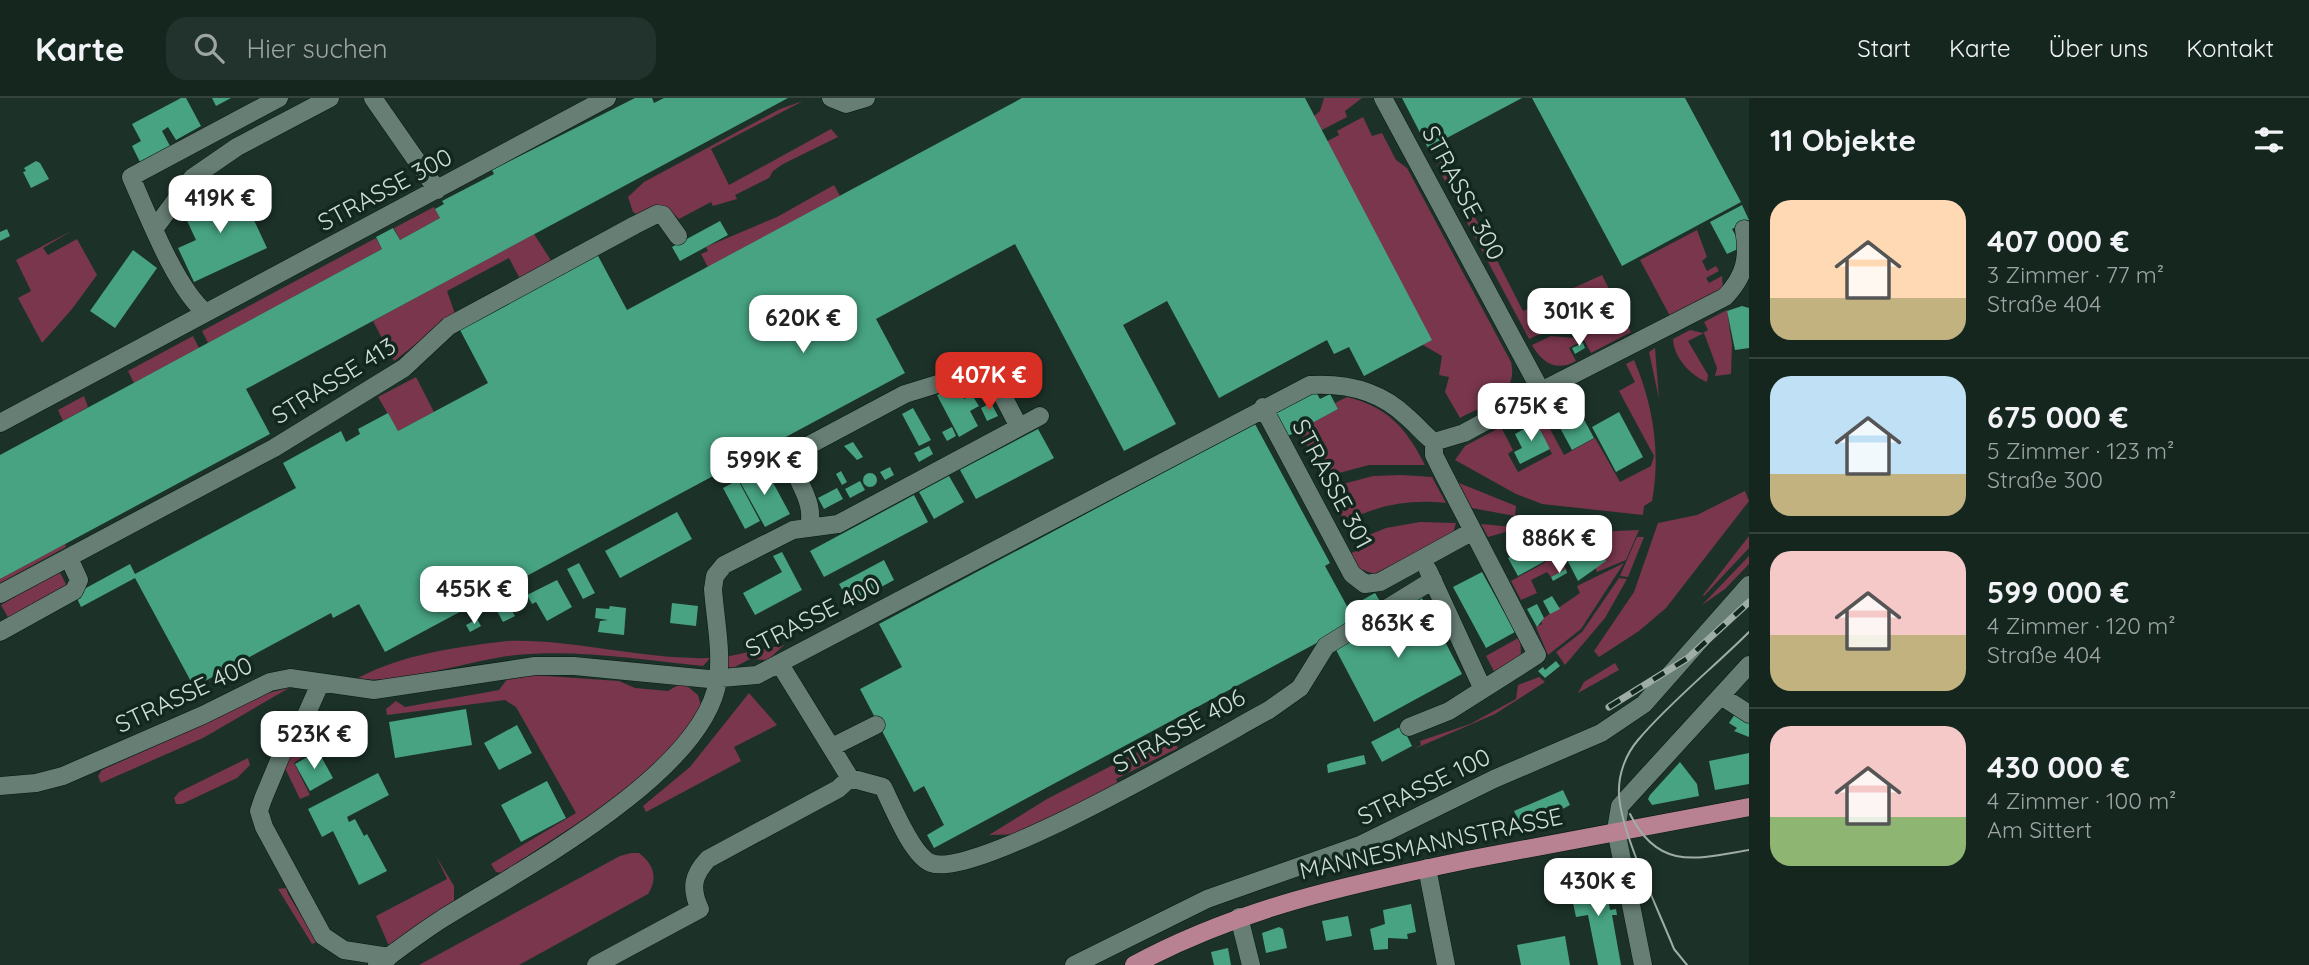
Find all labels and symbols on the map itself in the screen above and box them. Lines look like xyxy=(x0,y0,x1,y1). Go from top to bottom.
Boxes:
street label: STRASSE 300 xyxy=(1416,120,1512,265)
street label: STRASSE 300 xyxy=(312,141,457,237)
pin: 419K € xyxy=(163,176,277,235)
pin: 301K € xyxy=(1522,288,1636,348)
pin: 620K € xyxy=(746,296,860,355)
street label: STRASSE 413 xyxy=(266,330,401,430)
pin: 407K € xyxy=(932,352,1046,412)
pin: 675K € xyxy=(1474,384,1588,443)
street label: STRASSE 301 xyxy=(1286,414,1380,553)
pin: 599K € xyxy=(707,438,821,497)
pin: 886K € xyxy=(1502,516,1616,575)
pin: 455K € xyxy=(417,566,531,626)
street label: STRASSE 400 xyxy=(740,569,885,663)
pin: 863K € xyxy=(1341,601,1455,660)
street label: STRASSE 400 xyxy=(110,649,257,739)
street label: STRASSE 406 xyxy=(1107,681,1250,779)
pin: 523K € xyxy=(257,712,371,771)
street label: STRASSE 100 xyxy=(1352,741,1495,831)
street label: MANNESMANNSTRASSE xyxy=(1297,800,1565,886)
pin: 430K € xyxy=(1541,858,1655,918)

